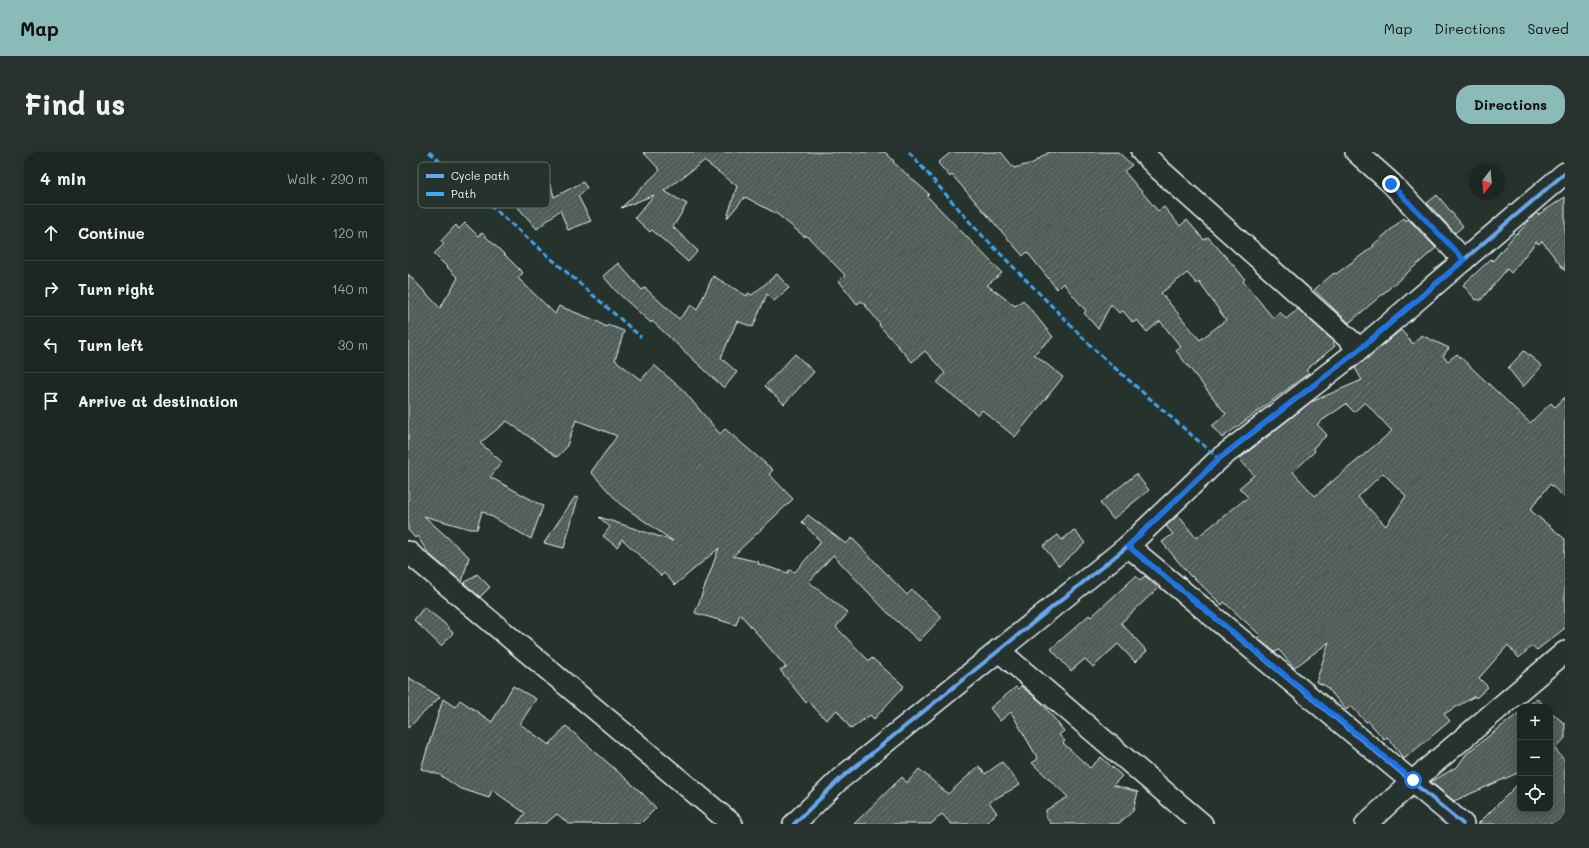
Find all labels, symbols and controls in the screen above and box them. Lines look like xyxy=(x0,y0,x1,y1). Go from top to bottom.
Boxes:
text: Map xyxy=(20,16,59,41)
text: Map xyxy=(1384,19,1412,38)
text: Directions xyxy=(1434,19,1505,38)
text: Saved xyxy=(1527,19,1569,38)
button: Directions xyxy=(1456,85,1565,124)
text: Find us xyxy=(24,86,125,122)
legend xyxy=(418,162,550,208)
north arrow xyxy=(1469,164,1505,200)
text: 4 min xyxy=(40,167,86,189)
text: Cycle path xyxy=(451,168,509,183)
text: Walk · 290 m xyxy=(287,170,368,187)
route end xyxy=(1382,175,1400,193)
text: Path xyxy=(451,186,476,201)
icon: ahead xyxy=(40,222,62,244)
text: Continue xyxy=(78,223,145,243)
text: 120 m xyxy=(332,224,368,241)
icon: right xyxy=(40,278,62,300)
text: Turn right xyxy=(78,279,155,299)
text: 140 m xyxy=(332,280,368,297)
icon: left xyxy=(40,334,62,356)
text: Turn left xyxy=(78,335,143,355)
text: 30 m xyxy=(338,336,368,353)
icon: arrive xyxy=(40,390,62,412)
text: Arrive at destination xyxy=(78,391,238,411)
map controls xyxy=(1517,704,1553,812)
button: + xyxy=(1517,704,1553,740)
button: − xyxy=(1517,740,1553,776)
route start xyxy=(1404,771,1422,789)
button: locate xyxy=(1517,776,1553,812)

